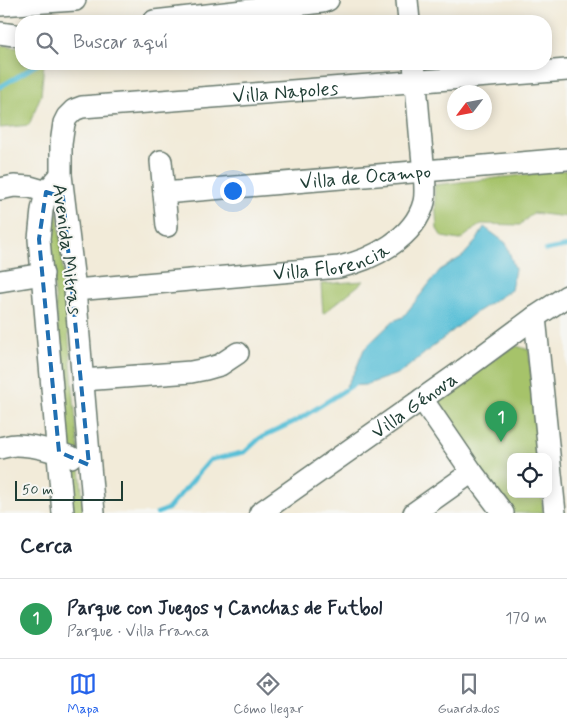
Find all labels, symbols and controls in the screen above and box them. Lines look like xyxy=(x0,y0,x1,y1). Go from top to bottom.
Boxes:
search box xyxy=(15,15,552,70)
icon: search xyxy=(33,29,61,57)
text: Buscar aquí xyxy=(73,30,168,55)
street label: Villa Napoles xyxy=(232,75,340,110)
north arrow xyxy=(447,85,492,130)
street label: Villa de Ocampo xyxy=(299,159,432,196)
your location xyxy=(220,178,246,204)
street label: Avenida Mitras xyxy=(45,182,88,316)
street label: Villa Florencia xyxy=(272,237,396,288)
street label: Villa Génova xyxy=(366,366,463,446)
pin: 1 xyxy=(485,401,517,442)
map controls xyxy=(507,453,552,498)
button: locate xyxy=(507,453,552,498)
scale bar xyxy=(15,478,122,501)
text: 50 m xyxy=(22,481,53,499)
text: Cerca xyxy=(20,532,73,560)
text: Parque con Juegos y Canchas de Futbol xyxy=(67,596,382,621)
text: 1 xyxy=(32,608,40,629)
text: 170 m xyxy=(505,608,547,629)
text: Parque · Villa Franca xyxy=(67,621,210,642)
tab: Mapa xyxy=(67,670,99,718)
tab: Cómo llegar xyxy=(233,670,303,718)
tab: Guardados xyxy=(438,670,500,718)

